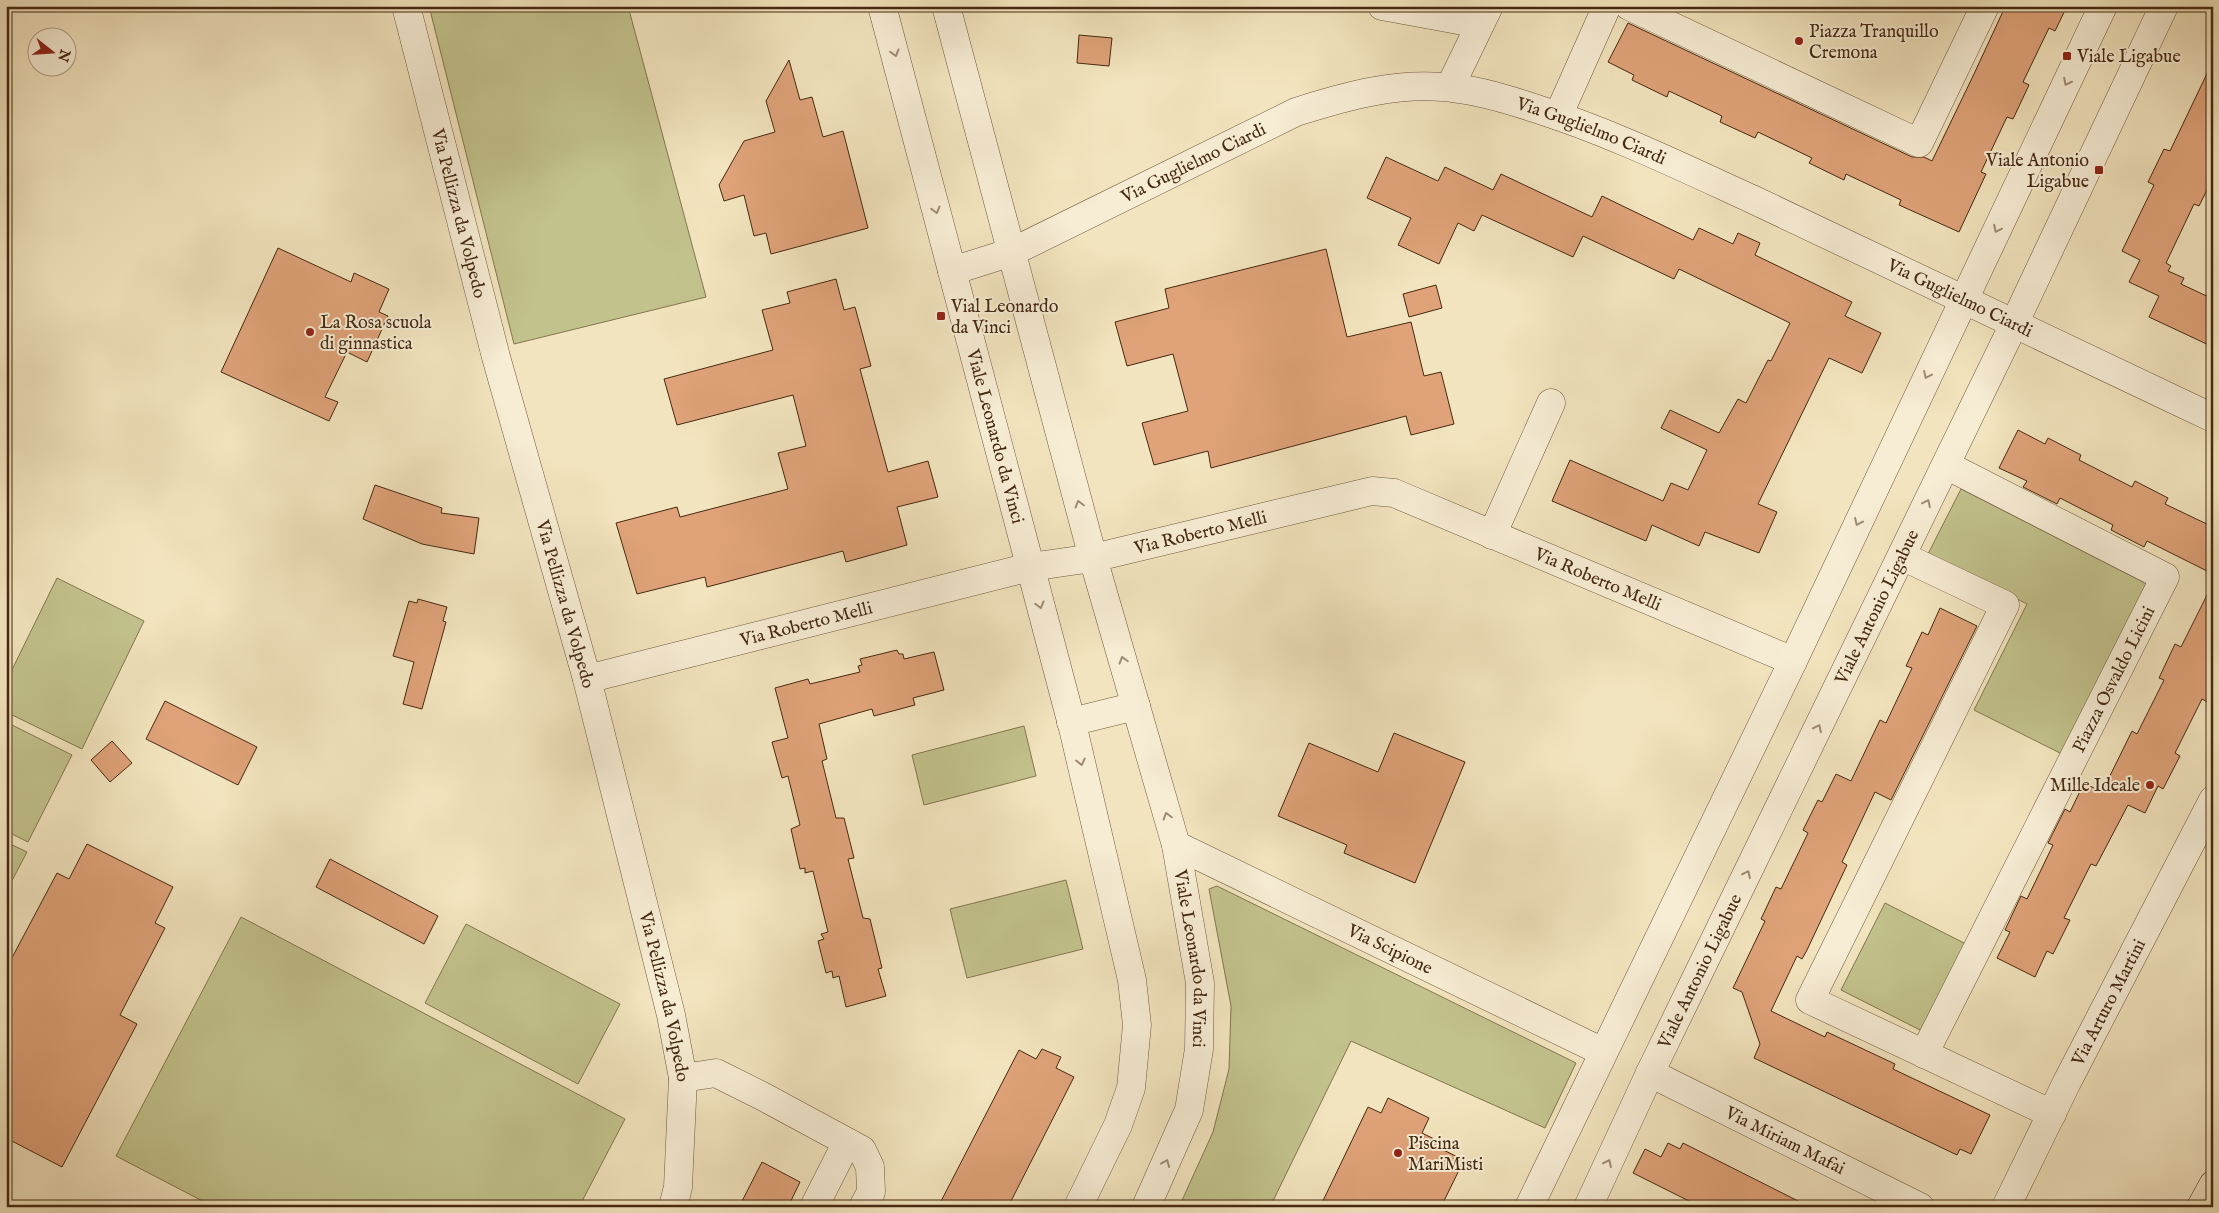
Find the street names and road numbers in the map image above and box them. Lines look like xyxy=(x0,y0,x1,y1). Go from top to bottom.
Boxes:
street label: Via Guglielmo Ciardi xyxy=(1512,93,1669,171)
street label: Via Guglielmo Ciardi xyxy=(1117,119,1270,210)
street label: Via Pellizza da Volpedo xyxy=(425,126,491,301)
street label: Via Guglielmo Ciardi xyxy=(1882,254,2036,344)
street label: Viale Leonardo da Vinci xyxy=(960,346,1028,527)
street label: Via Roberto Melli xyxy=(1131,507,1270,561)
street label: Via Pellizza da Volpedo xyxy=(529,517,599,691)
street label: Viale Antonio Ligabue xyxy=(1830,526,1925,689)
street label: Via Roberto Melli xyxy=(1530,543,1665,617)
street label: Via Roberto Melli xyxy=(737,597,875,653)
street label: Piazza Osvaldo Licini xyxy=(2068,603,2161,757)
street label: Viale Leonardo da Vinci xyxy=(1167,867,1210,1048)
street label: Viale Antonio Ligabue xyxy=(1653,891,1748,1054)
street label: Via Pellizza da Volpedo xyxy=(632,908,694,1084)
street label: Via Scipione xyxy=(1342,919,1436,981)
street label: Via Arturo Martini xyxy=(2067,935,2152,1071)
street label: Via Miriam Mafai xyxy=(1720,1102,1849,1181)

